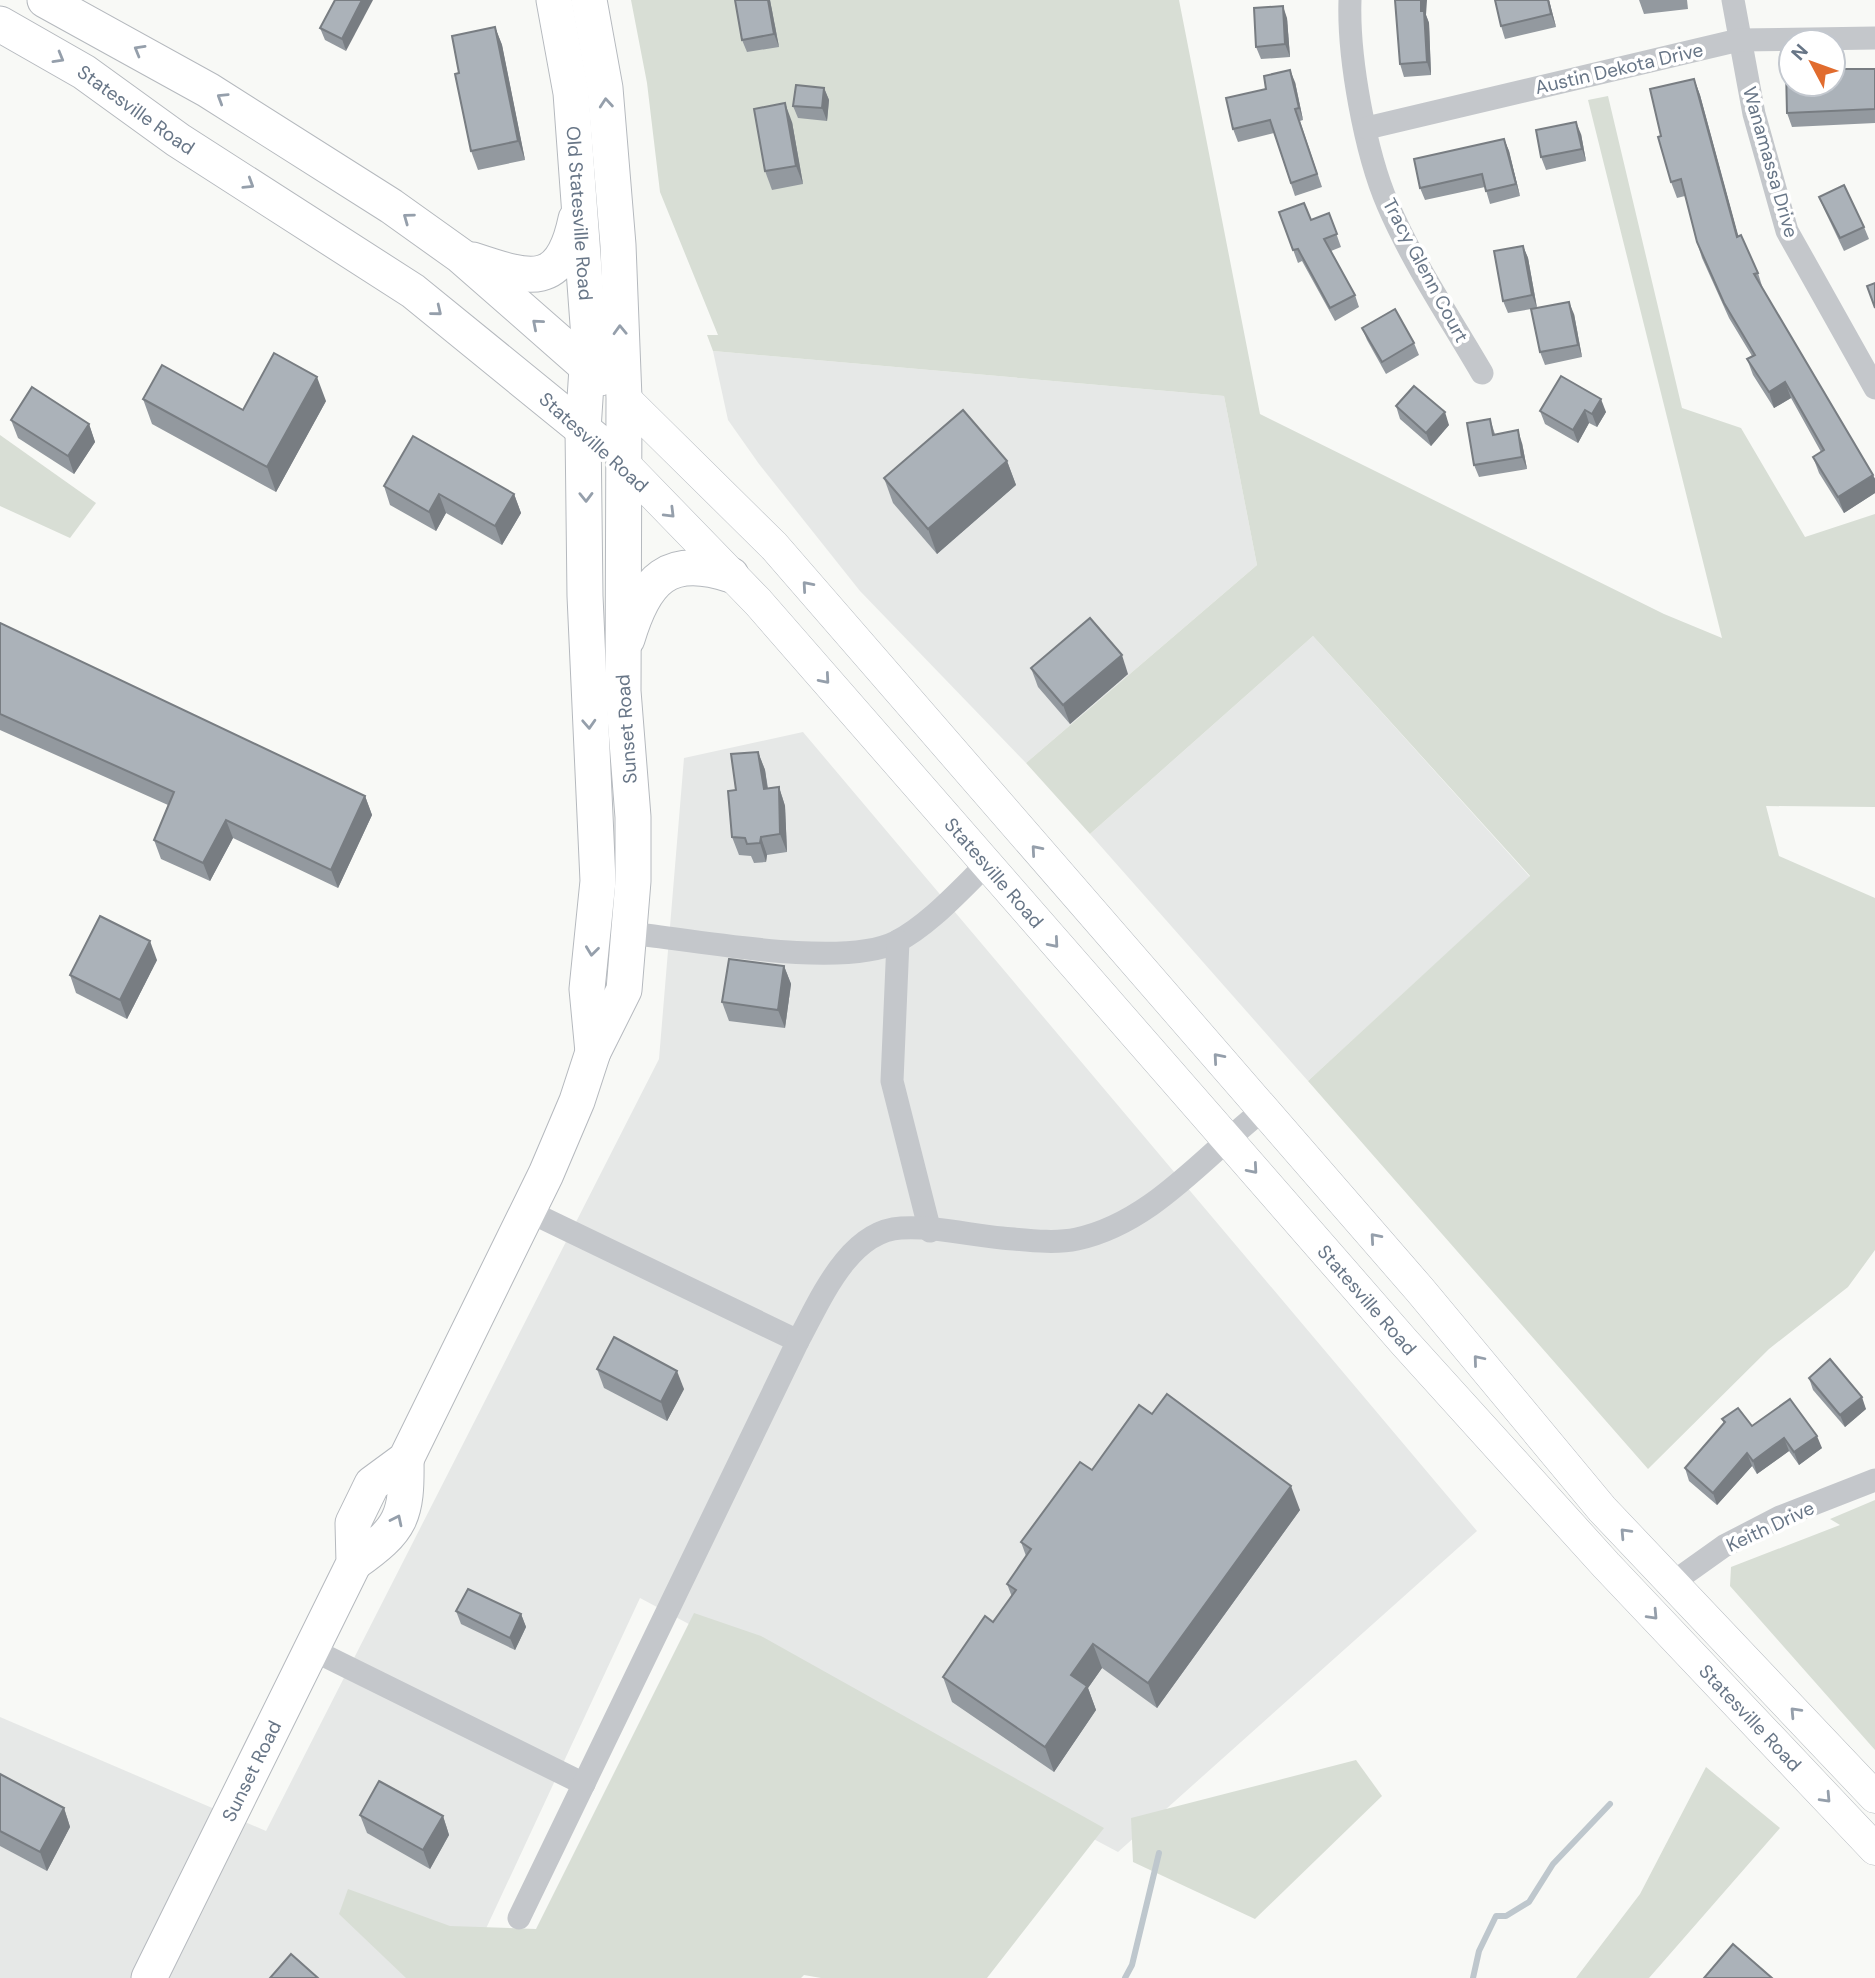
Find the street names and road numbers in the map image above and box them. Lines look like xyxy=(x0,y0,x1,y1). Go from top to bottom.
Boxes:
street label: Austin Dekota Drive xyxy=(1533,37,1706,100)
street label: Statesville Road xyxy=(72,59,199,160)
street label: Wanamassa Drive xyxy=(1737,84,1804,240)
street label: Old Statesville Road xyxy=(560,125,598,301)
street label: Tracy Glenn Court xyxy=(1377,194,1474,347)
street label: Statesville Road xyxy=(534,387,654,498)
street label: Sunset Road xyxy=(610,673,643,784)
street label: Statesville Road xyxy=(939,812,1049,933)
street label: Statesville Road xyxy=(1312,1240,1422,1361)
street label: Keith Drive xyxy=(1722,1495,1818,1558)
street label: Statesville Road xyxy=(1693,1659,1807,1777)
street label: Sunset Road xyxy=(216,1716,287,1826)

